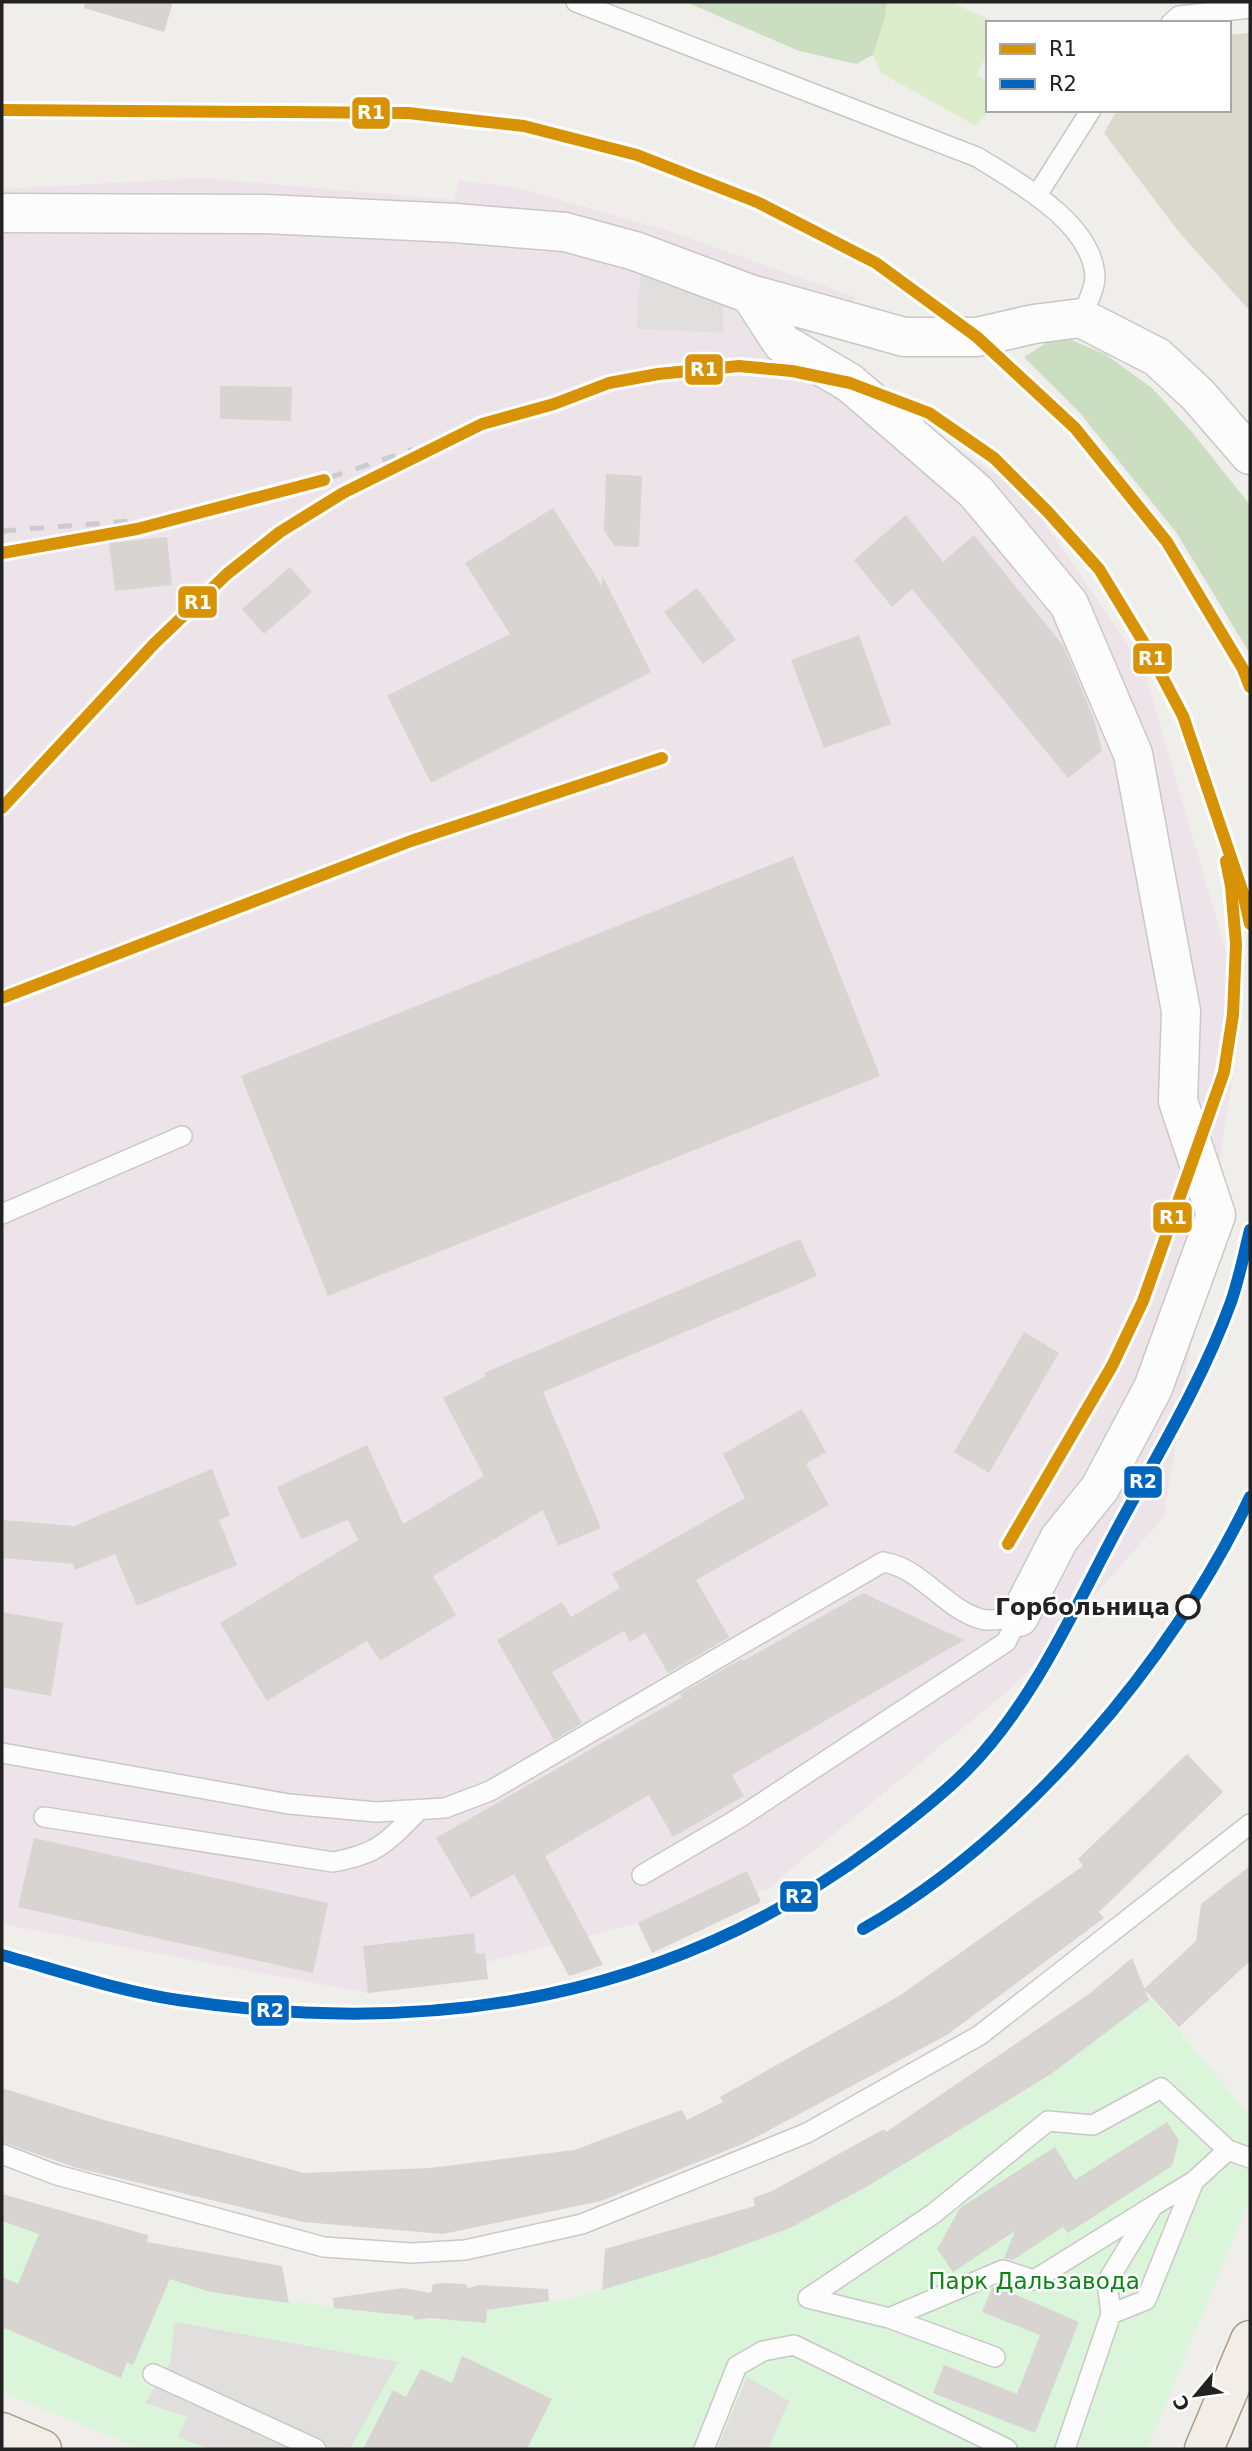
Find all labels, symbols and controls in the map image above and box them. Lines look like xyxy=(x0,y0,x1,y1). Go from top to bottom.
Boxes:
legend xyxy=(986,21,1231,112)
text: R1 xyxy=(1049,37,1077,61)
text: R2 xyxy=(1049,72,1077,96)
line badge: R1 xyxy=(351,96,391,130)
text: R1 xyxy=(357,101,385,123)
line badge: R1 xyxy=(684,353,724,386)
text: R1 xyxy=(690,358,718,380)
line badge: R1 xyxy=(177,585,218,619)
text: R1 xyxy=(184,591,212,613)
line badge: R1 xyxy=(1132,642,1173,675)
text: R1 xyxy=(1138,647,1166,669)
line badge: R1 xyxy=(1152,1201,1193,1234)
text: R1 xyxy=(1159,1206,1187,1228)
line badge: R2 xyxy=(1123,1465,1163,1499)
text: R2 xyxy=(1129,1470,1157,1492)
place label: Горбольница xyxy=(995,1594,1170,1620)
marker: Горбольница xyxy=(1176,1595,1200,1619)
line badge: R2 xyxy=(779,1880,819,1913)
text: R2 xyxy=(785,1885,813,1907)
line badge: R2 xyxy=(250,1994,290,2027)
text: R2 xyxy=(256,1999,284,2021)
park label: Парк Дальзавода xyxy=(928,2268,1140,2294)
north arrow xyxy=(1161,2360,1231,2430)
text: С xyxy=(1168,2392,1194,2415)

